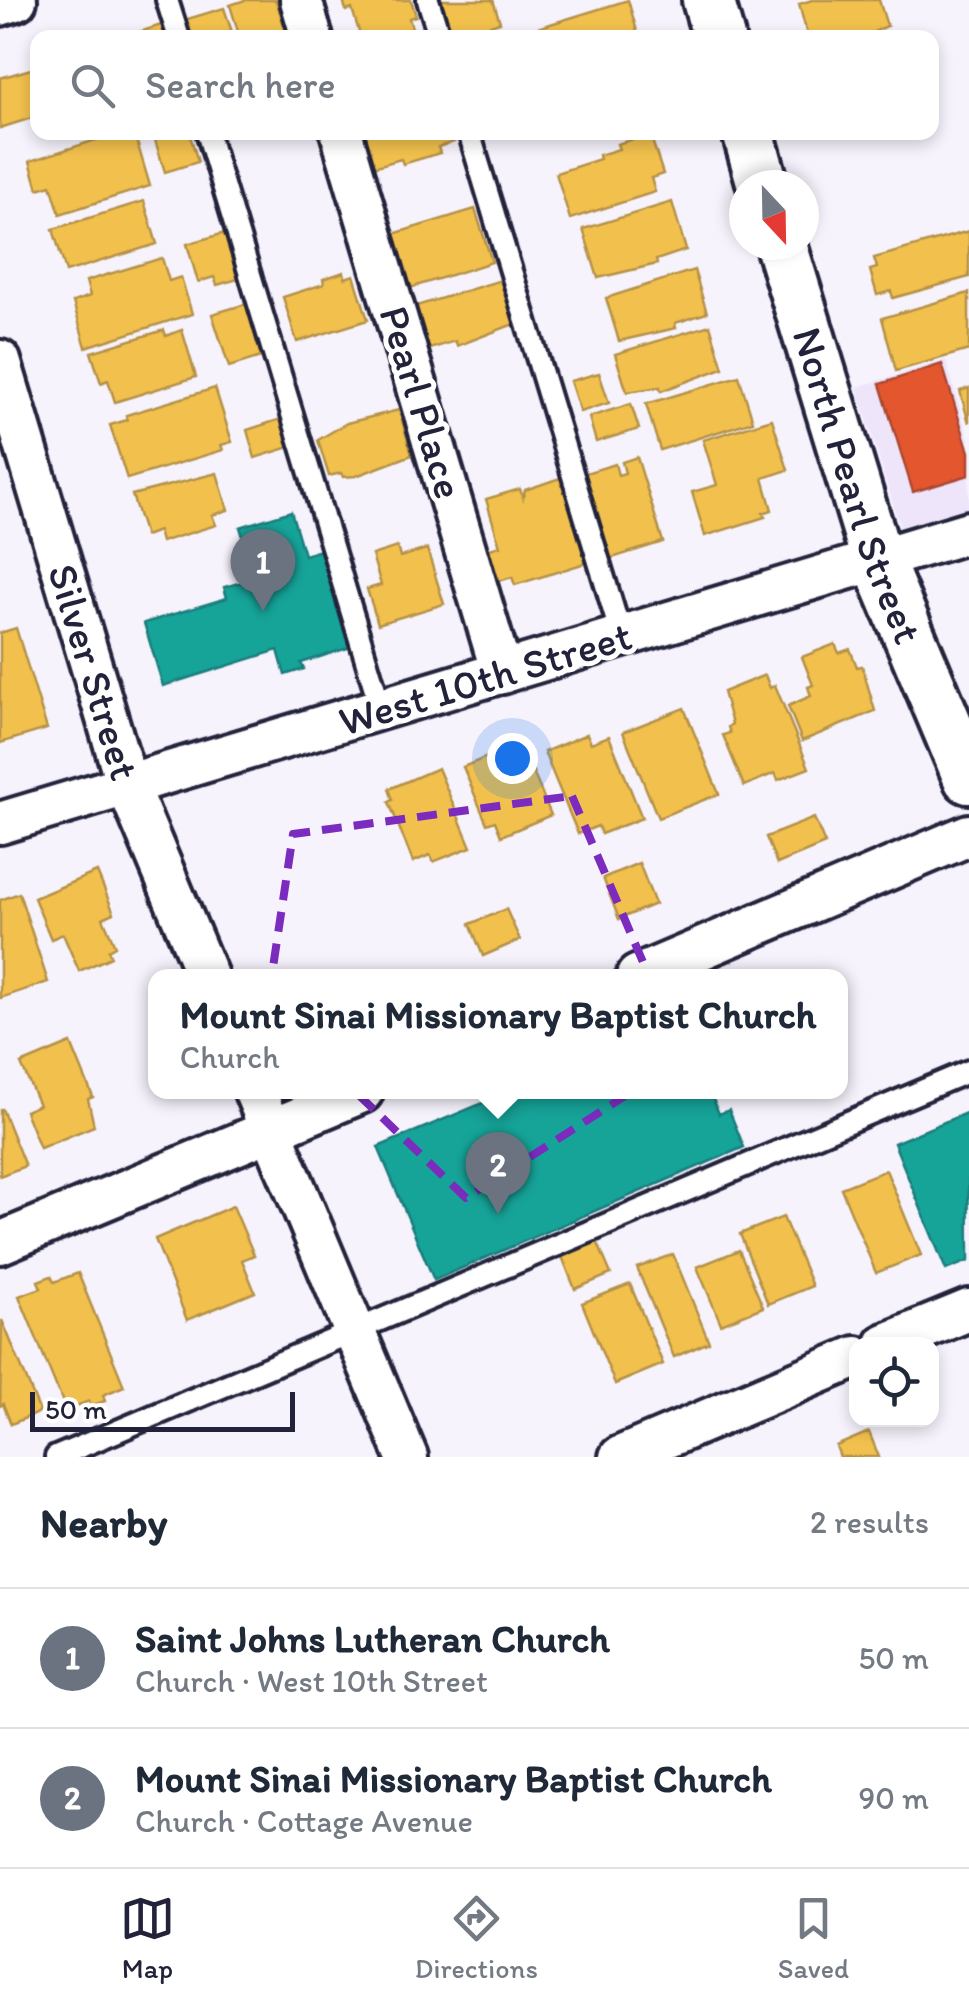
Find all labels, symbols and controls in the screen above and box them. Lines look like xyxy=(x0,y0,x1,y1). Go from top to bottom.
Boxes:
search box xyxy=(30,30,939,140)
icon: search xyxy=(65,58,120,113)
text: Search here xyxy=(145,62,336,108)
north arrow xyxy=(729,170,819,260)
street label: Pearl Place xyxy=(369,299,475,505)
street label: North Pearl Street xyxy=(782,321,935,650)
pin: 1 xyxy=(230,528,296,611)
street label: Silver Street xyxy=(37,558,151,786)
street label: West 10th Street xyxy=(333,609,637,747)
your location xyxy=(487,733,538,784)
popup xyxy=(148,969,848,1099)
text: Mount Sinai Missionary Baptist Church xyxy=(180,992,816,1038)
text: Church xyxy=(180,1038,279,1076)
pin: 2 xyxy=(466,1132,530,1214)
map controls xyxy=(849,1337,939,1427)
button: locate xyxy=(849,1337,939,1427)
scale bar xyxy=(30,1387,295,1432)
text: 50 m xyxy=(45,1392,107,1426)
text: Nearby xyxy=(40,1497,167,1548)
text: 2 results xyxy=(810,1503,929,1541)
text: Saint Johns Lutheran Church xyxy=(135,1616,610,1662)
text: 1 xyxy=(65,1639,80,1677)
text: 50 m xyxy=(858,1639,929,1677)
text: Church · West 10th Street xyxy=(135,1662,488,1700)
text: Mount Sinai Missionary Baptist Church xyxy=(135,1756,772,1802)
text: 2 xyxy=(64,1779,81,1817)
text: 90 m xyxy=(858,1779,929,1817)
text: Church · Cottage Avenue xyxy=(135,1802,473,1840)
tab: Map xyxy=(120,1891,175,1985)
tab: Directions xyxy=(415,1891,538,1985)
tab: Saved xyxy=(778,1891,849,1985)

